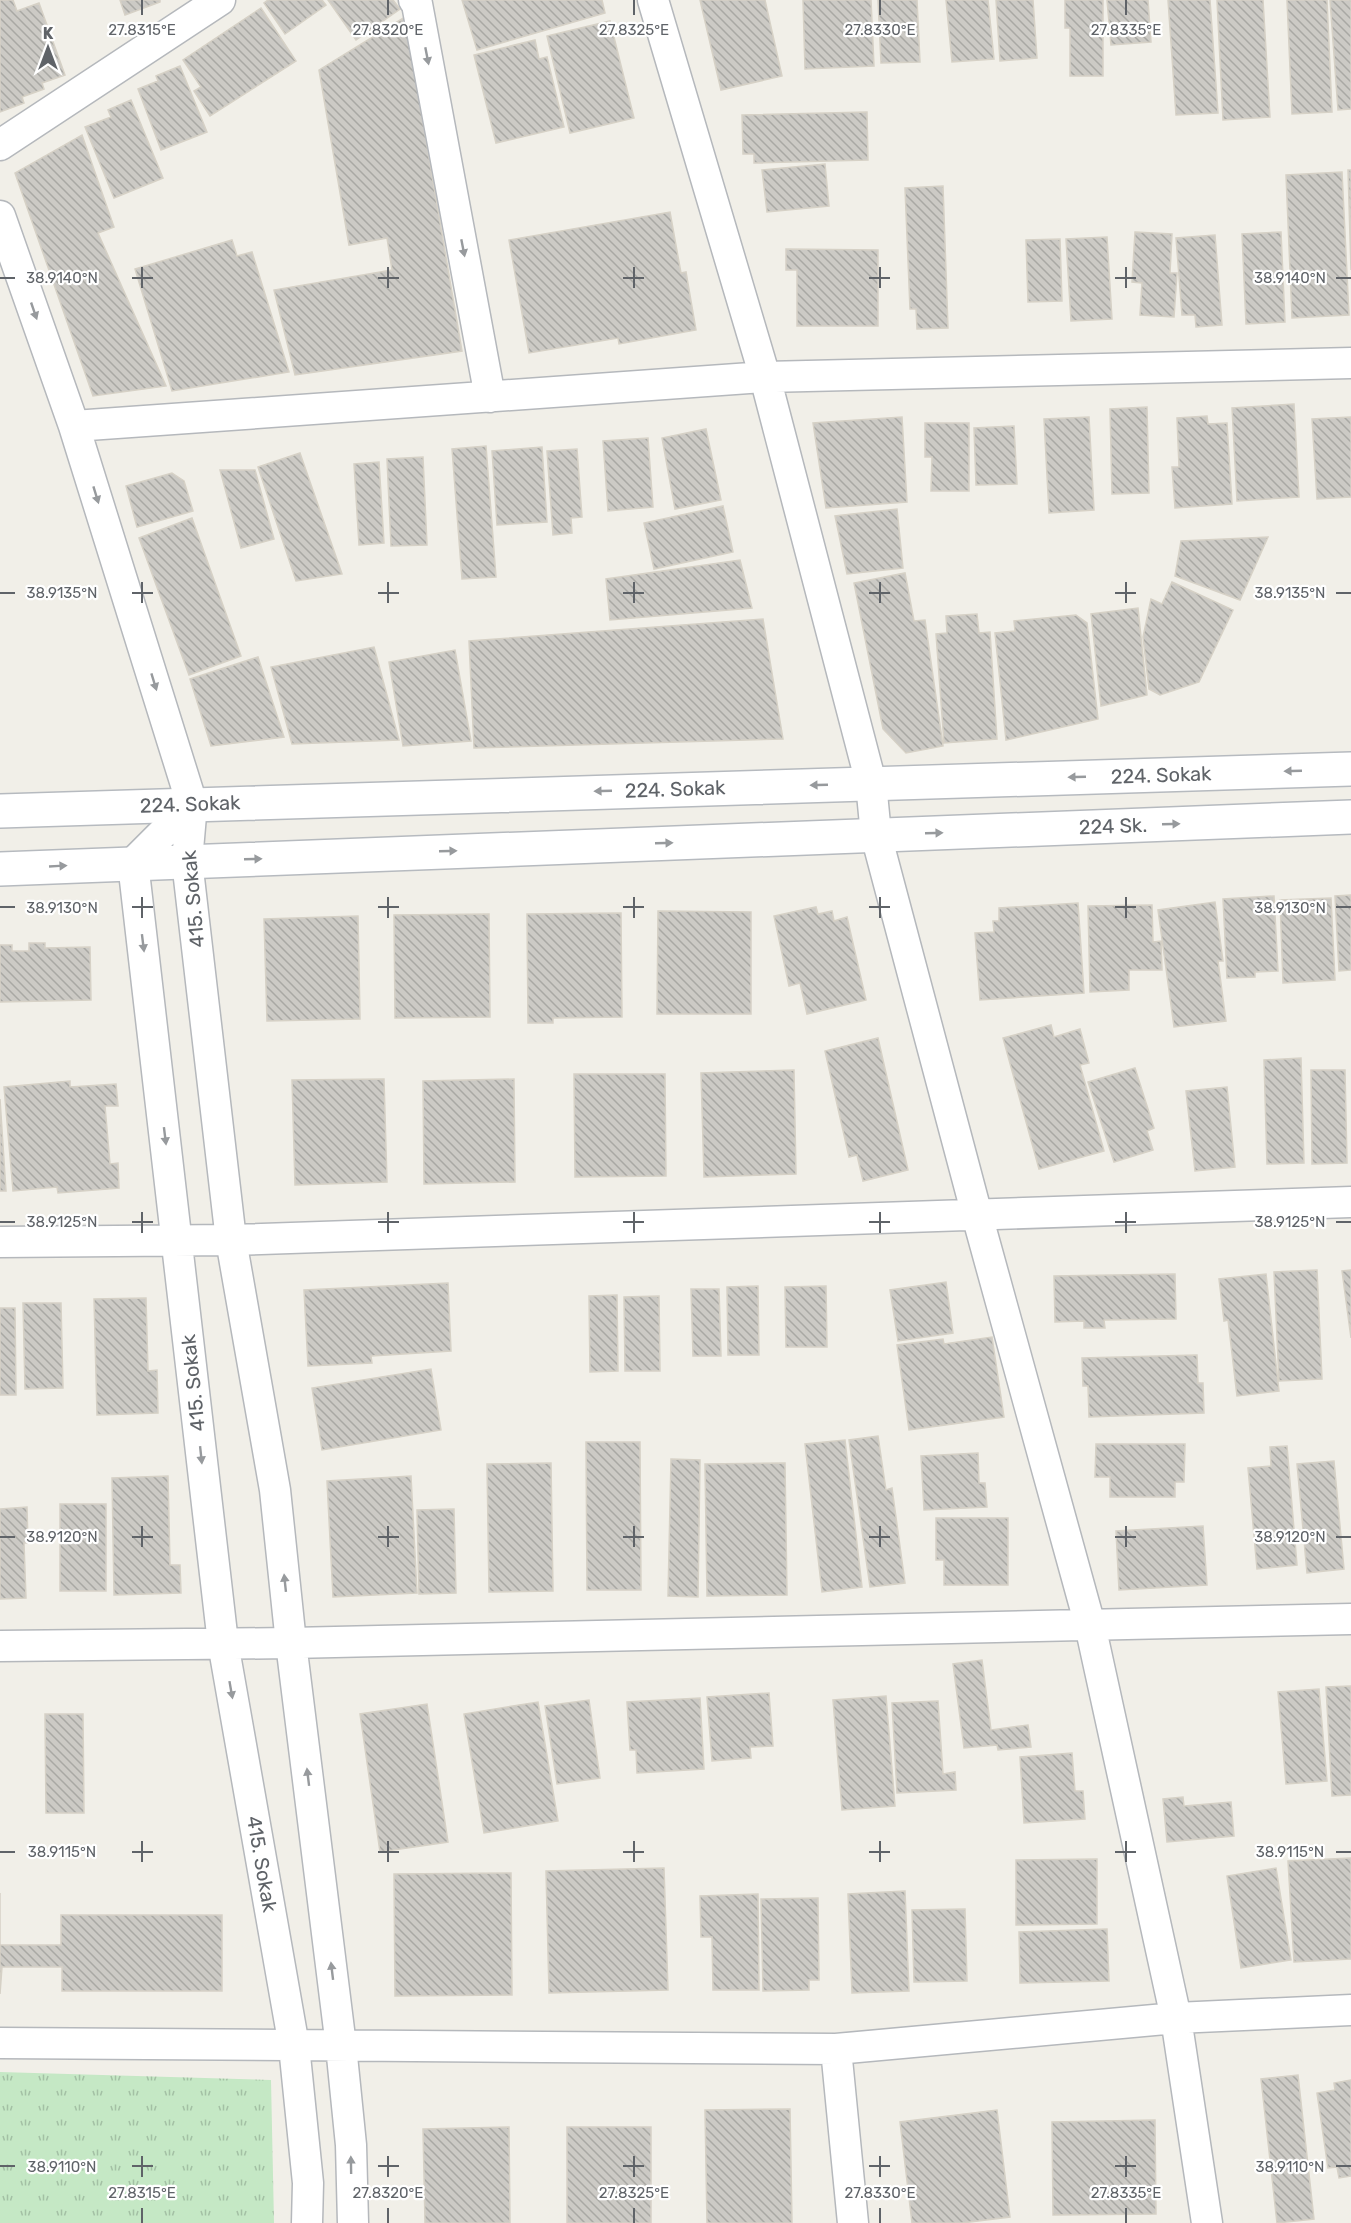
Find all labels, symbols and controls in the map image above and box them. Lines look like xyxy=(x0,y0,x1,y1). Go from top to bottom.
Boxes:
north arrow xyxy=(18,18,78,78)
text: 27.8315°E xyxy=(108,21,176,39)
text: 27.8320°E xyxy=(353,21,423,39)
text: 27.8325°E xyxy=(599,21,669,39)
text: 27.8330°E xyxy=(844,21,916,39)
text: 27.8335°E xyxy=(1091,21,1161,39)
text: K xyxy=(43,24,54,43)
one-way arrow xyxy=(423,47,432,66)
one-way arrow xyxy=(459,239,468,258)
text: 38.9140°N xyxy=(26,269,98,287)
text: 38.9140°N xyxy=(1254,269,1326,287)
one-way arrow xyxy=(29,302,39,320)
one-way arrow xyxy=(92,486,101,504)
text: 38.9135°N xyxy=(26,584,98,602)
text: 38.9135°N xyxy=(1254,584,1326,602)
one-way arrow xyxy=(150,673,159,691)
street label: 224. Sokak xyxy=(1110,761,1212,789)
one-way arrow xyxy=(1283,766,1302,776)
one-way arrow xyxy=(1067,773,1086,782)
street label: 224. Sokak xyxy=(624,775,726,803)
one-way arrow xyxy=(809,780,828,790)
one-way arrow xyxy=(593,787,612,796)
street label: 224. Sokak xyxy=(139,790,241,818)
street label: 224 Sk. xyxy=(1078,813,1148,839)
one-way arrow xyxy=(1162,819,1181,828)
one-way arrow xyxy=(925,828,944,837)
one-way arrow xyxy=(654,838,673,848)
one-way arrow xyxy=(439,847,458,856)
street label: 415. Sokak xyxy=(177,849,209,949)
one-way arrow xyxy=(244,854,263,863)
one-way arrow xyxy=(49,862,68,871)
text: 38.9130°N xyxy=(26,899,98,917)
text: 38.9130°N xyxy=(1254,899,1326,917)
one-way arrow xyxy=(138,933,147,952)
one-way arrow xyxy=(160,1127,170,1146)
text: 38.9125°N xyxy=(27,1213,97,1231)
text: 38.9125°N xyxy=(1255,1213,1325,1231)
street label: 415. Sokak xyxy=(176,1333,210,1433)
one-way arrow xyxy=(197,1446,206,1465)
text: 38.9120°N xyxy=(26,1528,98,1546)
text: 38.9120°N xyxy=(1254,1528,1326,1546)
one-way arrow xyxy=(280,1574,290,1593)
one-way arrow xyxy=(227,1681,236,1700)
one-way arrow xyxy=(303,1767,312,1786)
street label: 415. Sokak xyxy=(242,1814,282,1915)
text: 38.9115°N xyxy=(28,1843,96,1861)
text: 38.9115°N xyxy=(1256,1843,1324,1861)
one-way arrow xyxy=(327,1961,337,1980)
one-way arrow xyxy=(346,2155,356,2174)
text: 38.9110°N xyxy=(27,2158,97,2176)
text: 38.9110°N xyxy=(1255,2158,1325,2176)
text: 27.8315°E xyxy=(108,2184,176,2202)
text: 27.8320°E xyxy=(353,2184,423,2202)
text: 27.8325°E xyxy=(599,2184,669,2202)
text: 27.8330°E xyxy=(844,2184,916,2202)
text: 27.8335°E xyxy=(1091,2184,1161,2202)

